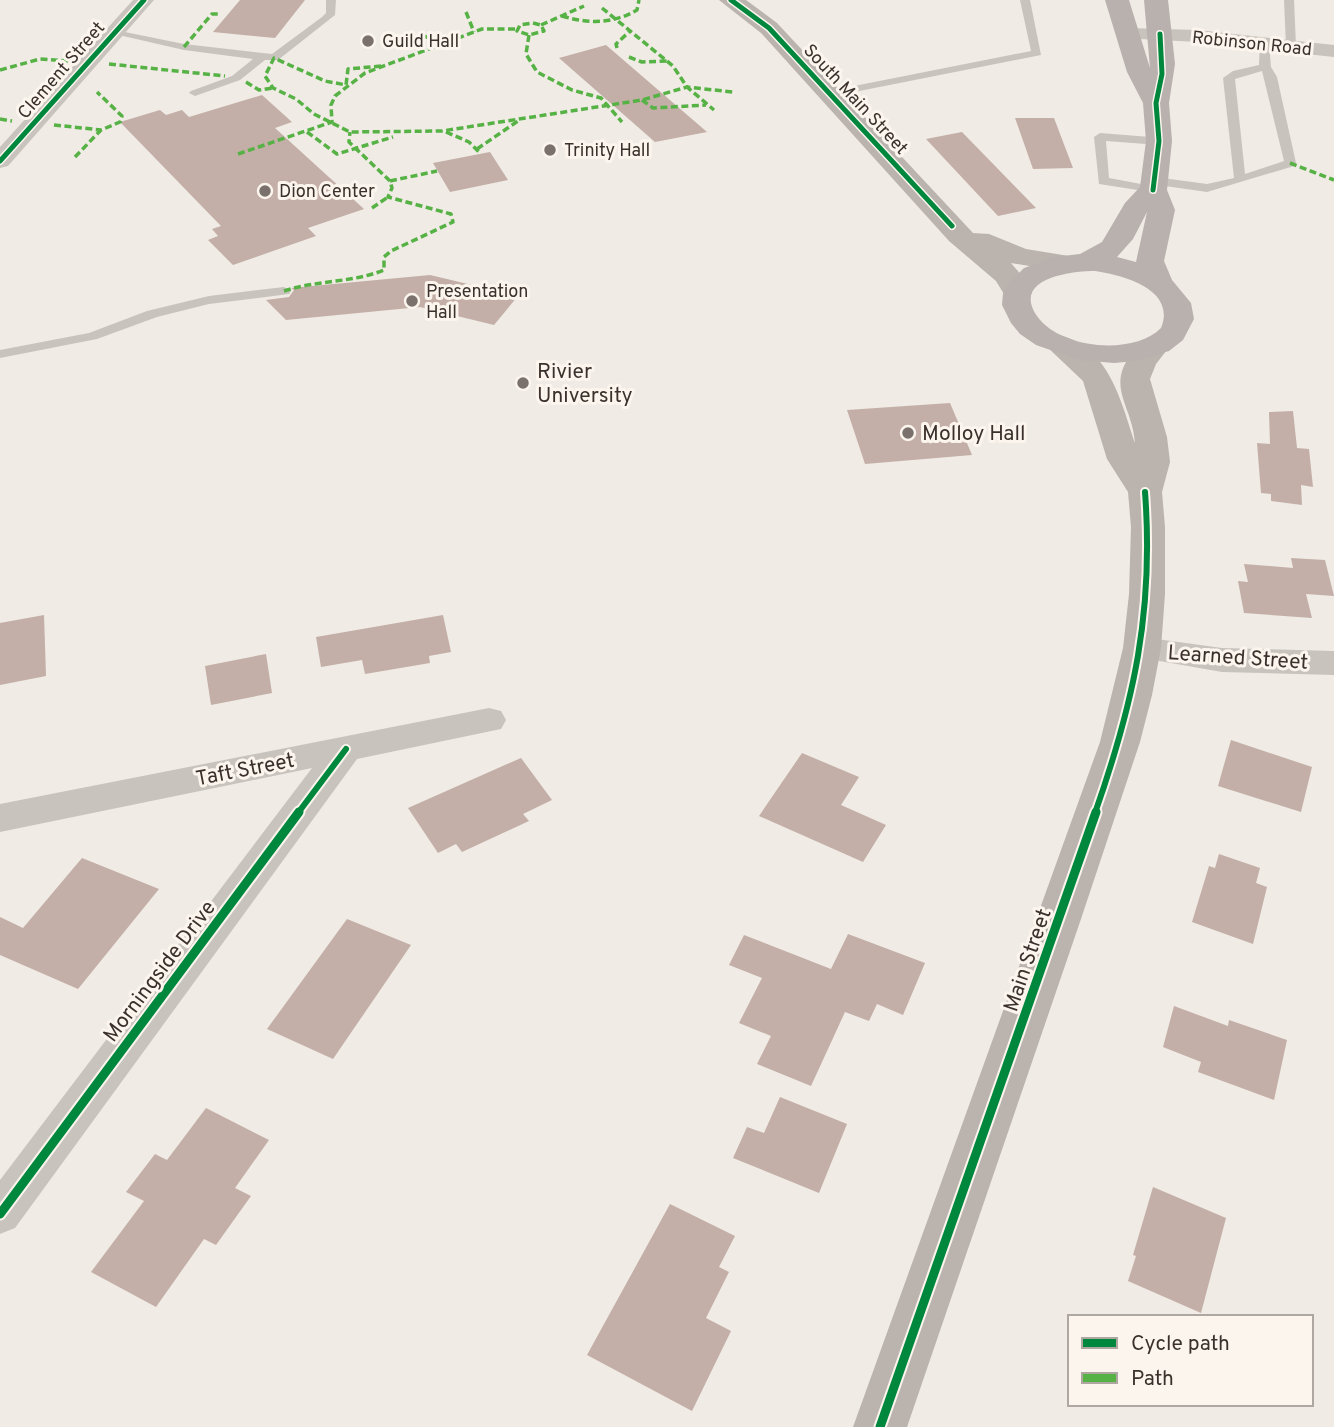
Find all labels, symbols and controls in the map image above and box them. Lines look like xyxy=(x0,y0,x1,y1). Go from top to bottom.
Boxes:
street label: Clement Street xyxy=(13,17,111,125)
street label: Robinson Road xyxy=(1191,27,1313,62)
place label: Guild Hall xyxy=(382,31,459,54)
marker: Guild Hall xyxy=(360,33,376,49)
street label: South Main Street xyxy=(798,40,912,160)
place label: Trinity Hall xyxy=(564,140,650,163)
marker: Trinity Hall xyxy=(542,142,558,158)
place label: Dion Center xyxy=(279,181,375,204)
marker: Dion Center xyxy=(257,183,273,199)
place label: Presentation Hall xyxy=(426,281,528,325)
marker: Presentation Hall xyxy=(404,293,420,309)
place label: Rivier University xyxy=(537,359,633,410)
marker: Rivier University xyxy=(515,375,531,391)
place label: Molloy Hall xyxy=(922,421,1025,448)
marker: Molloy Hall xyxy=(900,425,916,441)
street label: Learned Street xyxy=(1167,640,1309,677)
street label: Taft Street xyxy=(194,748,297,793)
street label: Morningside Drive xyxy=(98,896,222,1048)
street label: Main Street xyxy=(998,905,1059,1016)
legend xyxy=(1068,1315,1313,1406)
text: Cycle path xyxy=(1131,1331,1230,1358)
text: Path xyxy=(1131,1366,1174,1393)

